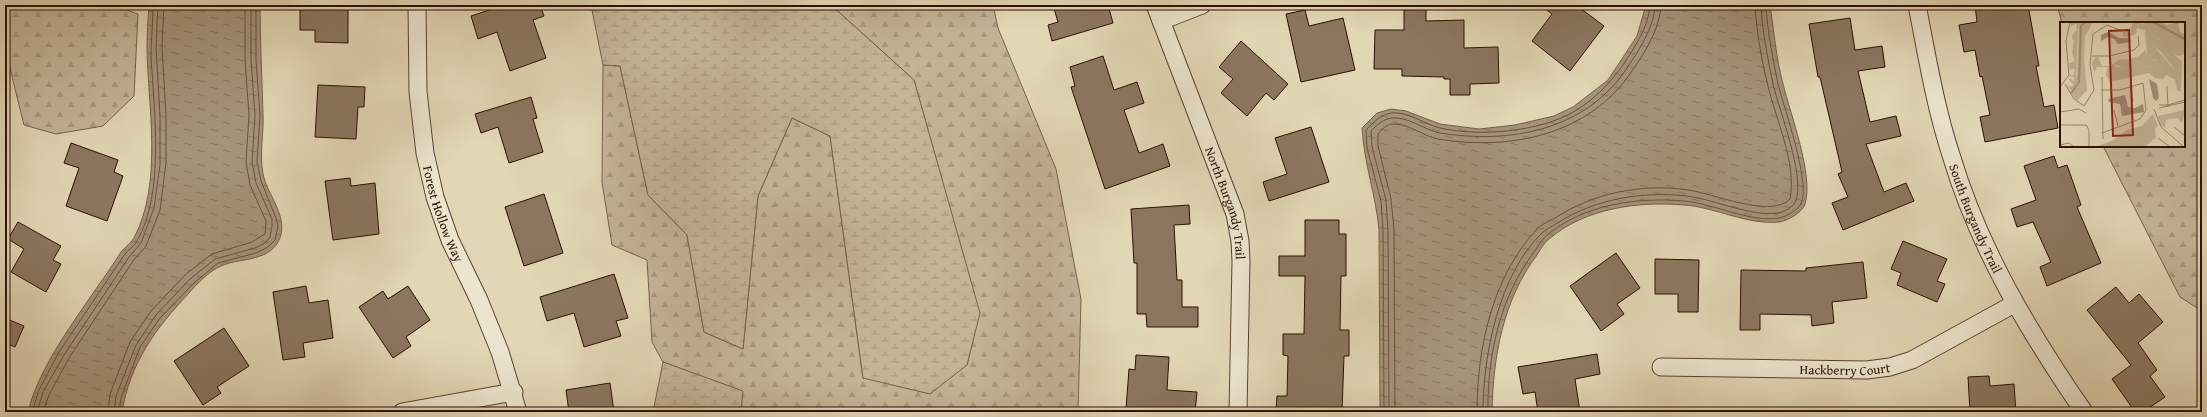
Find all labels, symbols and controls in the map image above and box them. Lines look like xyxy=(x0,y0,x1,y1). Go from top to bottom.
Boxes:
inset map xyxy=(2060,22,2185,147)
street label: North Burgandy Trail xyxy=(1201,144,1250,260)
street label: South Burgandy Trail xyxy=(1945,161,2007,277)
street label: Forest Hollow Way xyxy=(419,164,469,266)
street label: Hackberry Court xyxy=(1800,358,1892,379)

